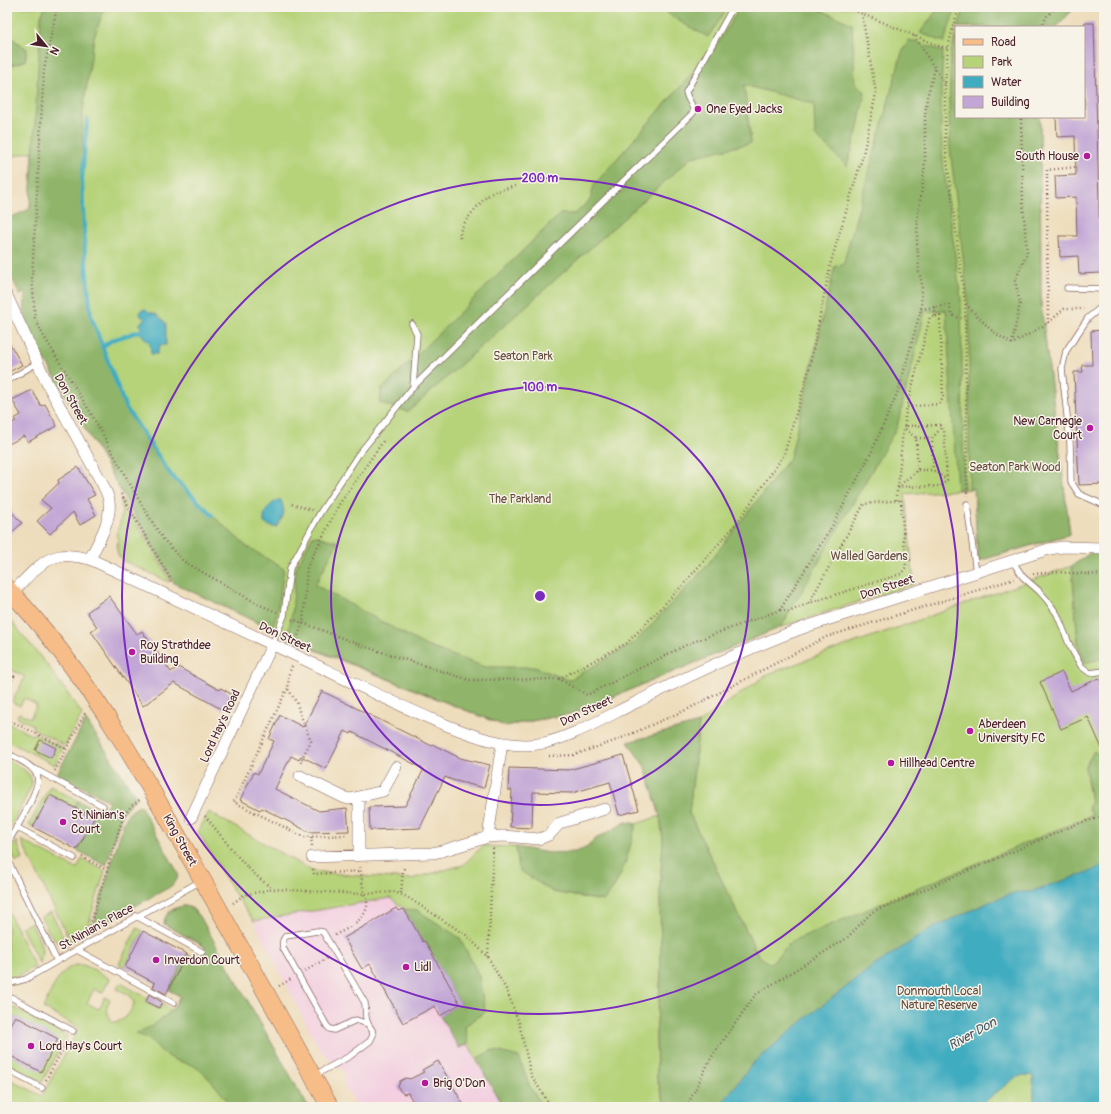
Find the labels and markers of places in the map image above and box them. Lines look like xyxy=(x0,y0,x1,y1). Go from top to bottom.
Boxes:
place label: One Eyed Jacks xyxy=(706,102,783,117)
marker: One Eyed Jacks xyxy=(693,104,703,114)
place label: South House xyxy=(1015,149,1079,164)
marker: South House xyxy=(1082,151,1092,161)
place label: New Carnegie Court xyxy=(1013,414,1082,443)
marker: New Carnegie Court xyxy=(1085,423,1095,433)
centre of rings xyxy=(533,589,547,603)
place label: Roy Strathdee Building xyxy=(140,638,211,667)
marker: Roy Strathdee Building xyxy=(127,647,137,657)
place label: Aberdeen University FC xyxy=(978,717,1046,746)
marker: Aberdeen University FC xyxy=(965,726,975,736)
place label: Hillhead Centre xyxy=(899,756,975,771)
marker: Hillhead Centre xyxy=(886,758,896,768)
place label: St Ninian's Court xyxy=(71,808,125,837)
marker: St Ninian's Court xyxy=(58,817,68,827)
place label: Inverdon Court xyxy=(164,953,240,968)
marker: Inverdon Court xyxy=(151,955,161,965)
place label: Lidl xyxy=(414,960,432,975)
marker: Lidl xyxy=(401,962,411,972)
place label: Lord Hay's Court xyxy=(39,1039,122,1054)
marker: Lord Hay's Court xyxy=(26,1041,36,1051)
place label: Brig O'Don xyxy=(433,1076,486,1091)
marker: Brig O'Don xyxy=(420,1078,430,1088)

